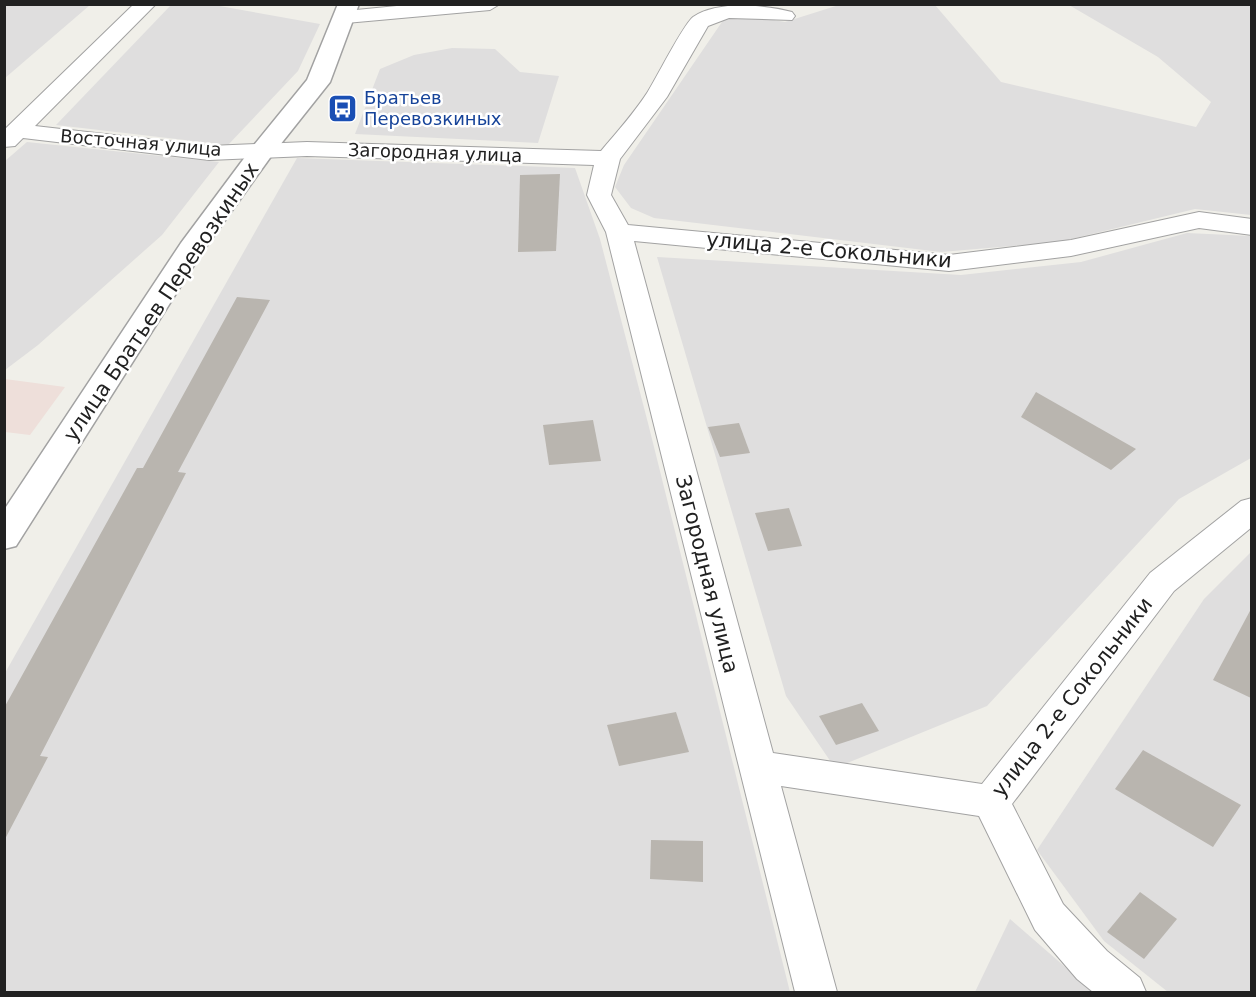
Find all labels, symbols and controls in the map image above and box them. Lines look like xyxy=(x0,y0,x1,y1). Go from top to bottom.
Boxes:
place label: Братьев Перевозкиных xyxy=(364,87,502,129)
bus stop icon: Братьев Перевозкиных xyxy=(327,92,359,124)
street label: Восточная улица xyxy=(59,125,223,160)
street label: Загородная улица xyxy=(347,139,523,166)
street label: улица Братьев Перевозкиных xyxy=(59,158,263,446)
street label: улица 2-е Сокольники xyxy=(705,227,953,273)
street label: Загородная улица xyxy=(671,472,743,676)
street label: улица 2-е Сокольники xyxy=(987,593,1157,801)

